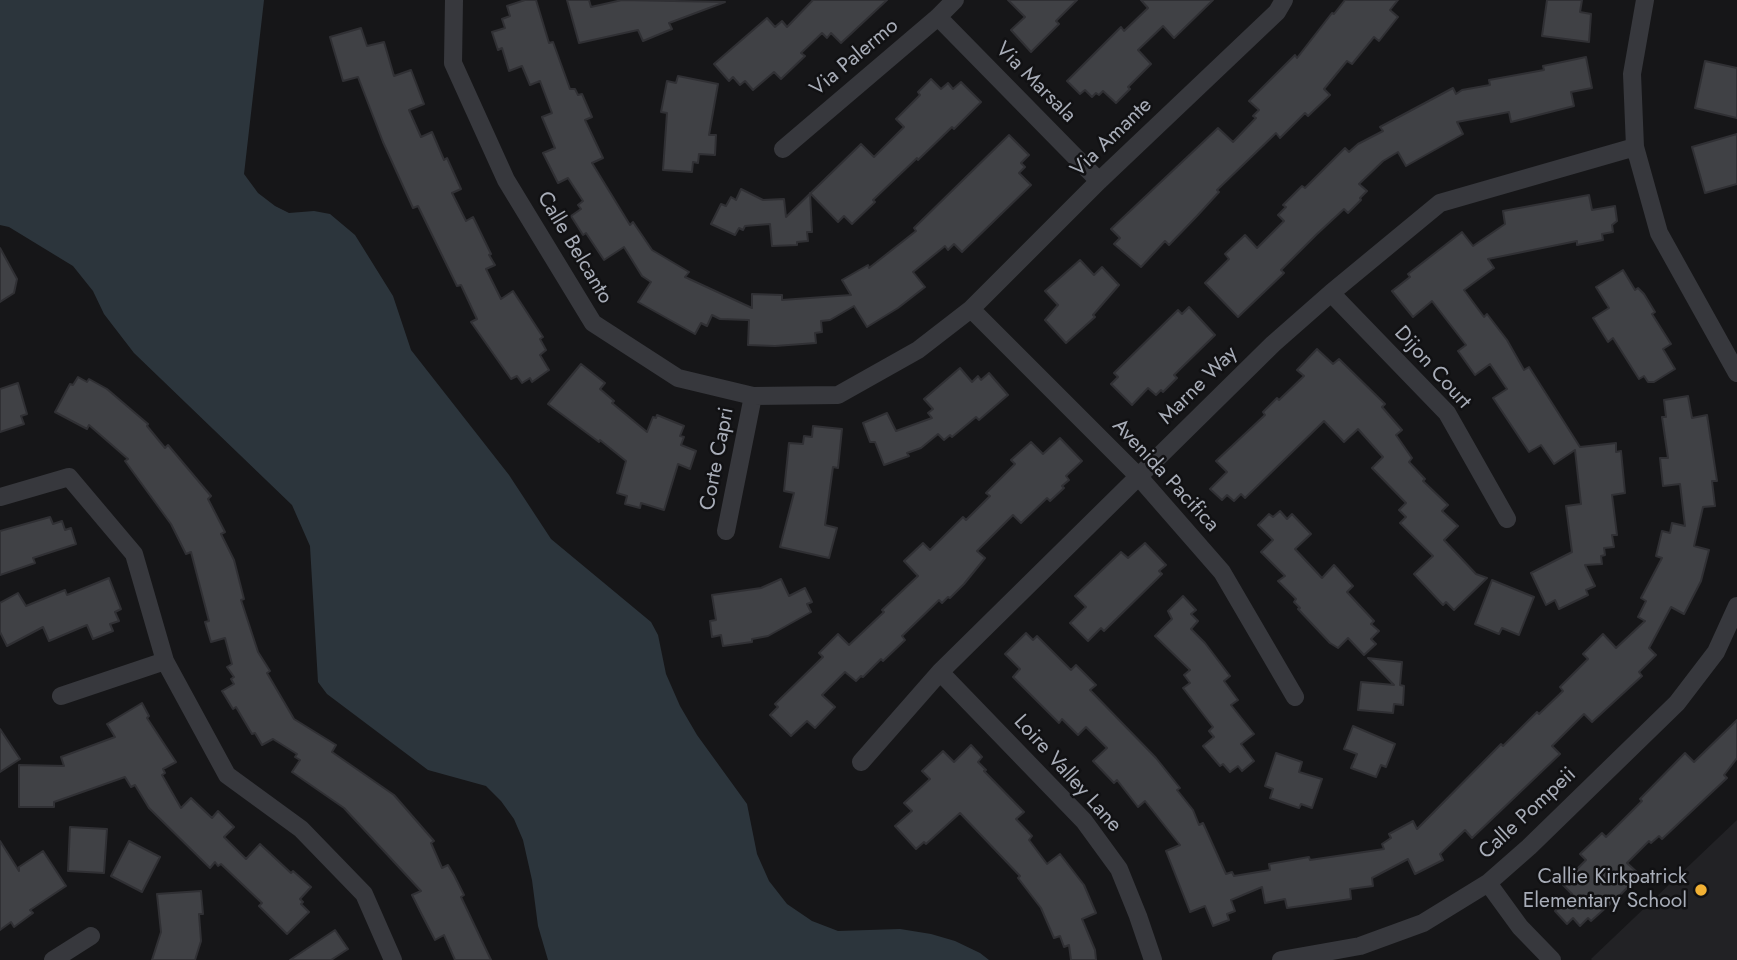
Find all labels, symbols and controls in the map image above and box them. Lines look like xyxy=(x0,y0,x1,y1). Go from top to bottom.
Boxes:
street label: Via Palermo xyxy=(806,14,904,102)
street label: Via Marsala xyxy=(989,37,1081,129)
street label: Via Amante xyxy=(1066,93,1158,183)
street label: Calle Belcanto xyxy=(531,187,617,309)
street label: Dijon Court xyxy=(1388,321,1476,415)
street label: Marne Way xyxy=(1155,342,1243,430)
street label: Corte Capri xyxy=(696,405,740,513)
street label: Avenida Pacifica xyxy=(1106,414,1224,538)
street label: Loire Valley Lane xyxy=(1008,710,1126,838)
street label: Calle Pompeii xyxy=(1474,763,1582,865)
place label: Callie Kirkpatrick Elementary School xyxy=(1523,865,1687,915)
marker: Callie Kirkpatrick Elementary School xyxy=(1693,882,1709,898)

